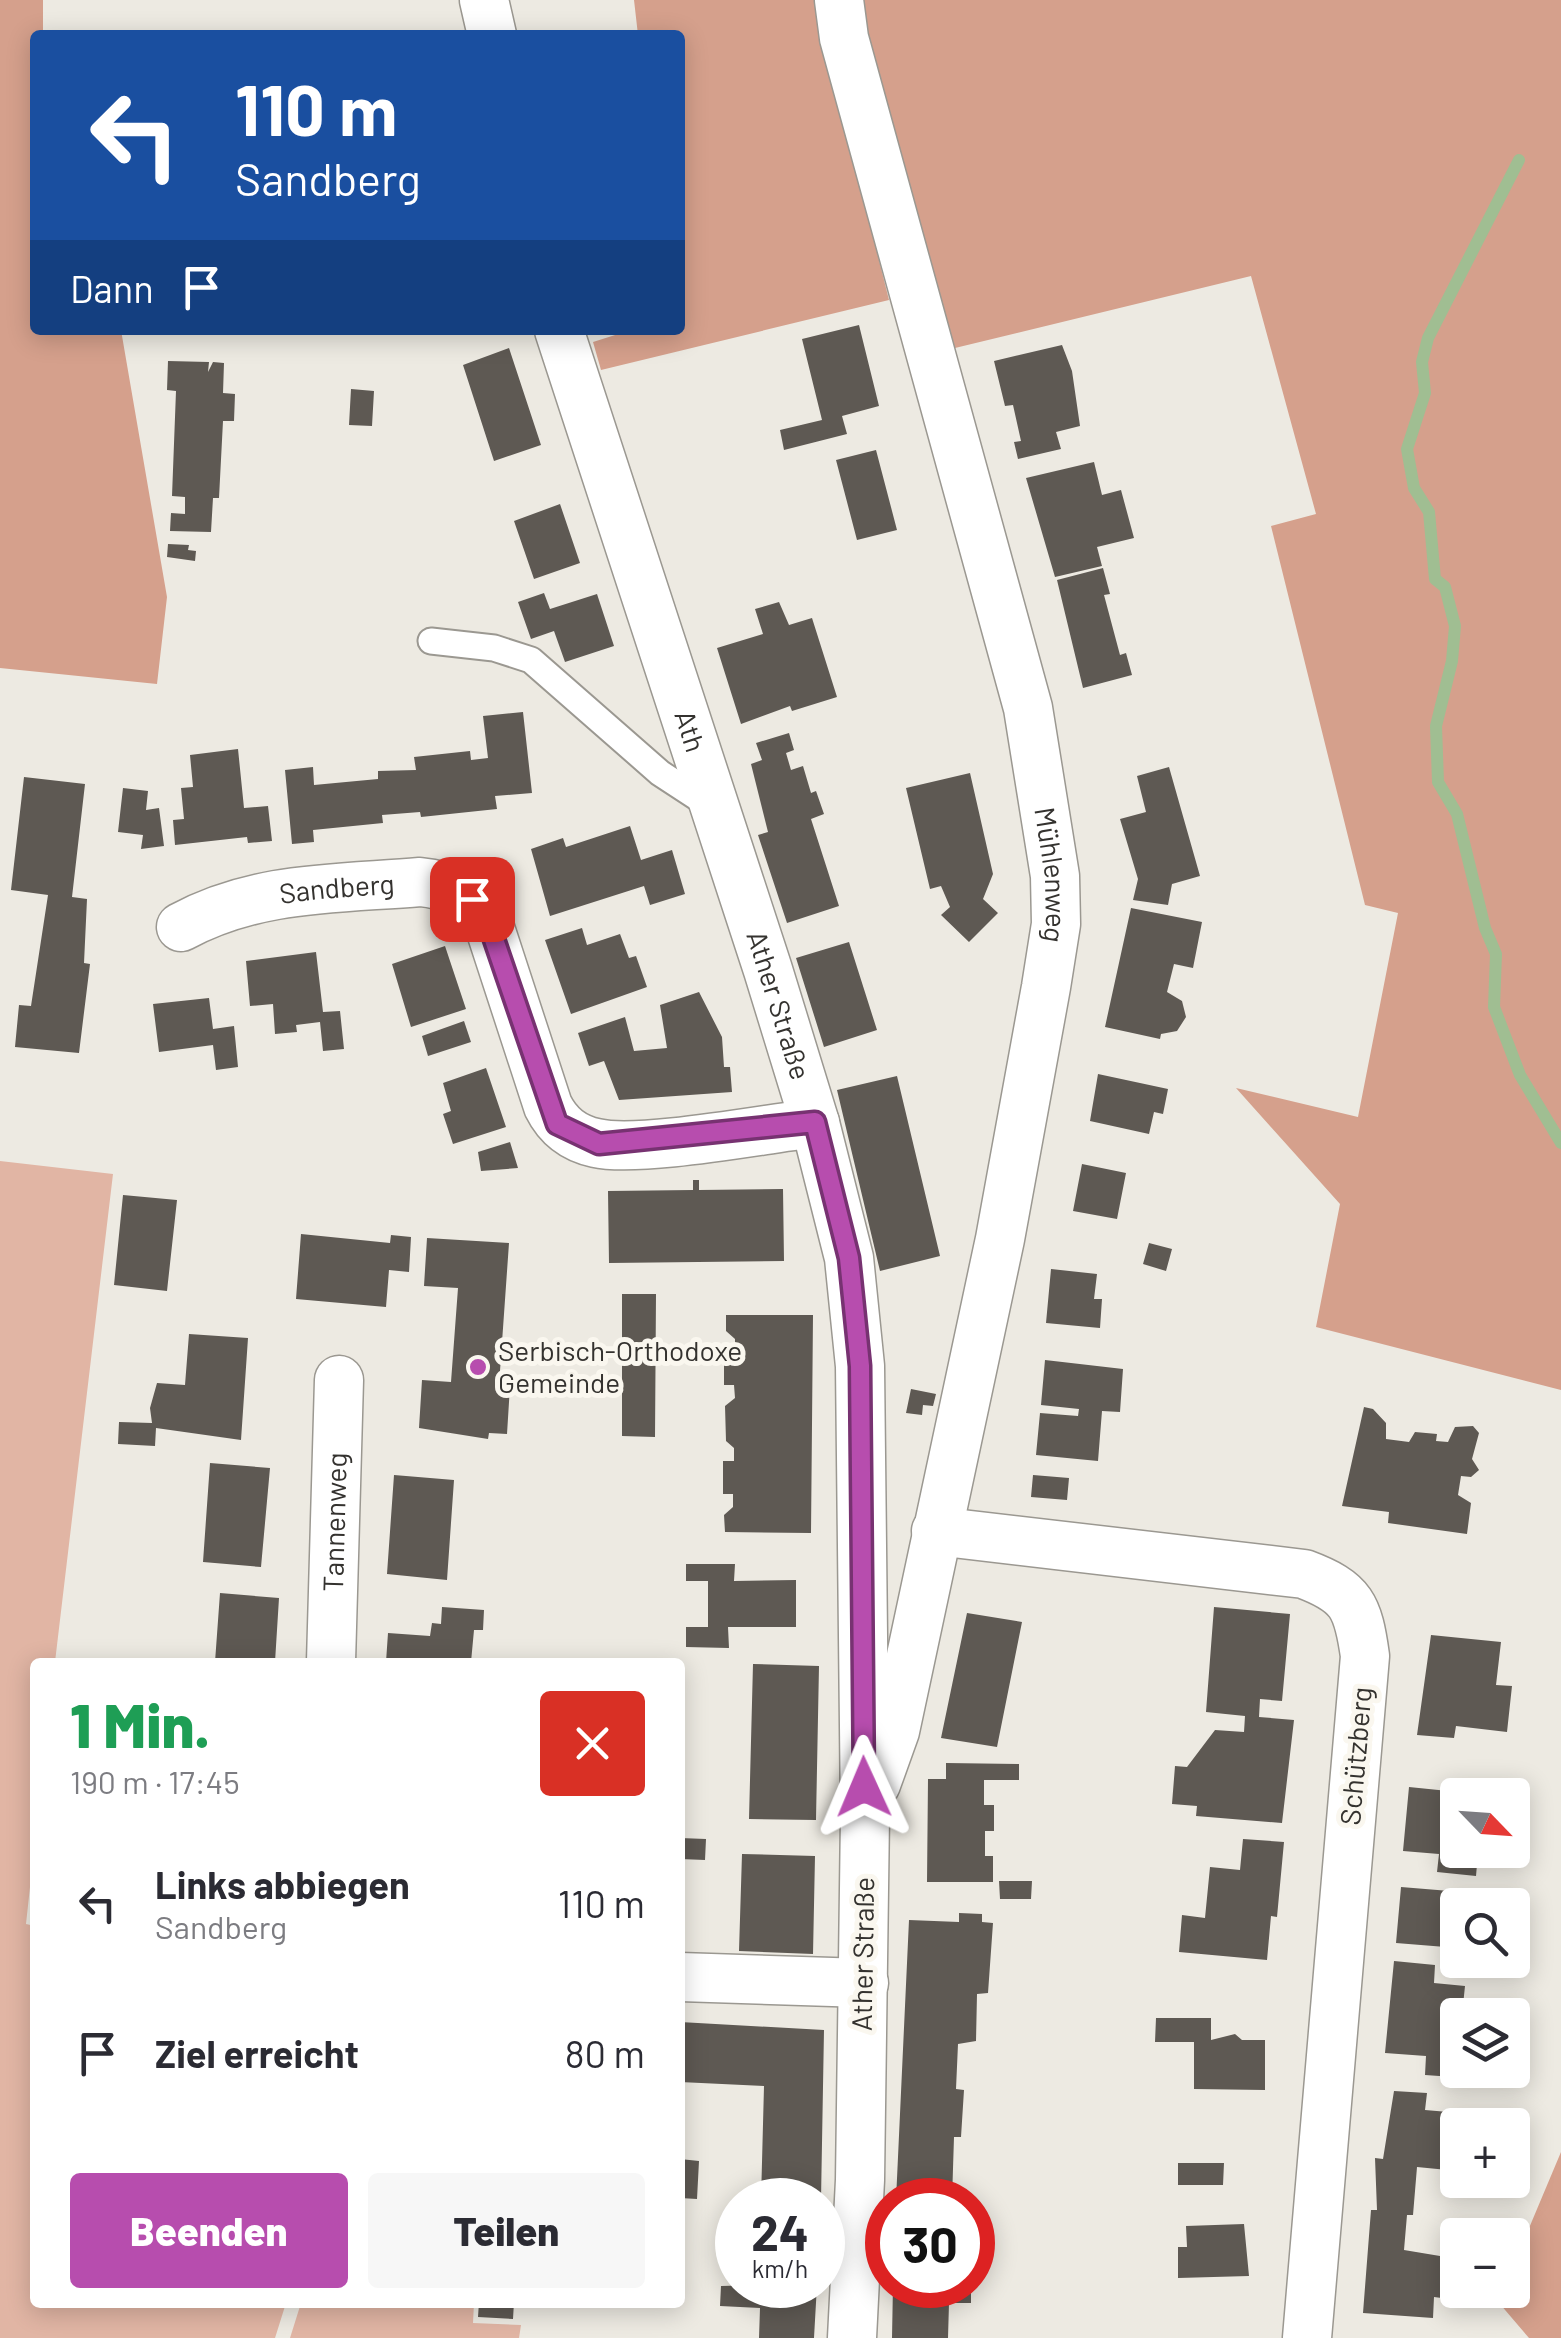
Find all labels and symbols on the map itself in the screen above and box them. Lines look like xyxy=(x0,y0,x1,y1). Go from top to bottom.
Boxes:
street label: Ath xyxy=(668,706,714,756)
street label: Mühlenweg xyxy=(1028,805,1074,945)
pin xyxy=(430,857,515,942)
street label: Sandberg xyxy=(277,866,395,910)
street label: Ather Straße xyxy=(740,926,819,1083)
place label: Serbisch-Orthodoxe Gemeinde xyxy=(498,1333,742,1399)
marker: Serbisch-Orthodoxe Gemeinde xyxy=(467,1356,489,1378)
street label: Tannenweg xyxy=(315,1452,353,1592)
street label: Schützberg xyxy=(1332,1685,1378,1826)
position arrow xyxy=(812,1735,916,1839)
north arrow xyxy=(1440,1778,1530,1868)
street label: Ather Straße xyxy=(844,1877,880,2031)
speed limit sign: 30 xyxy=(865,2178,995,2308)

